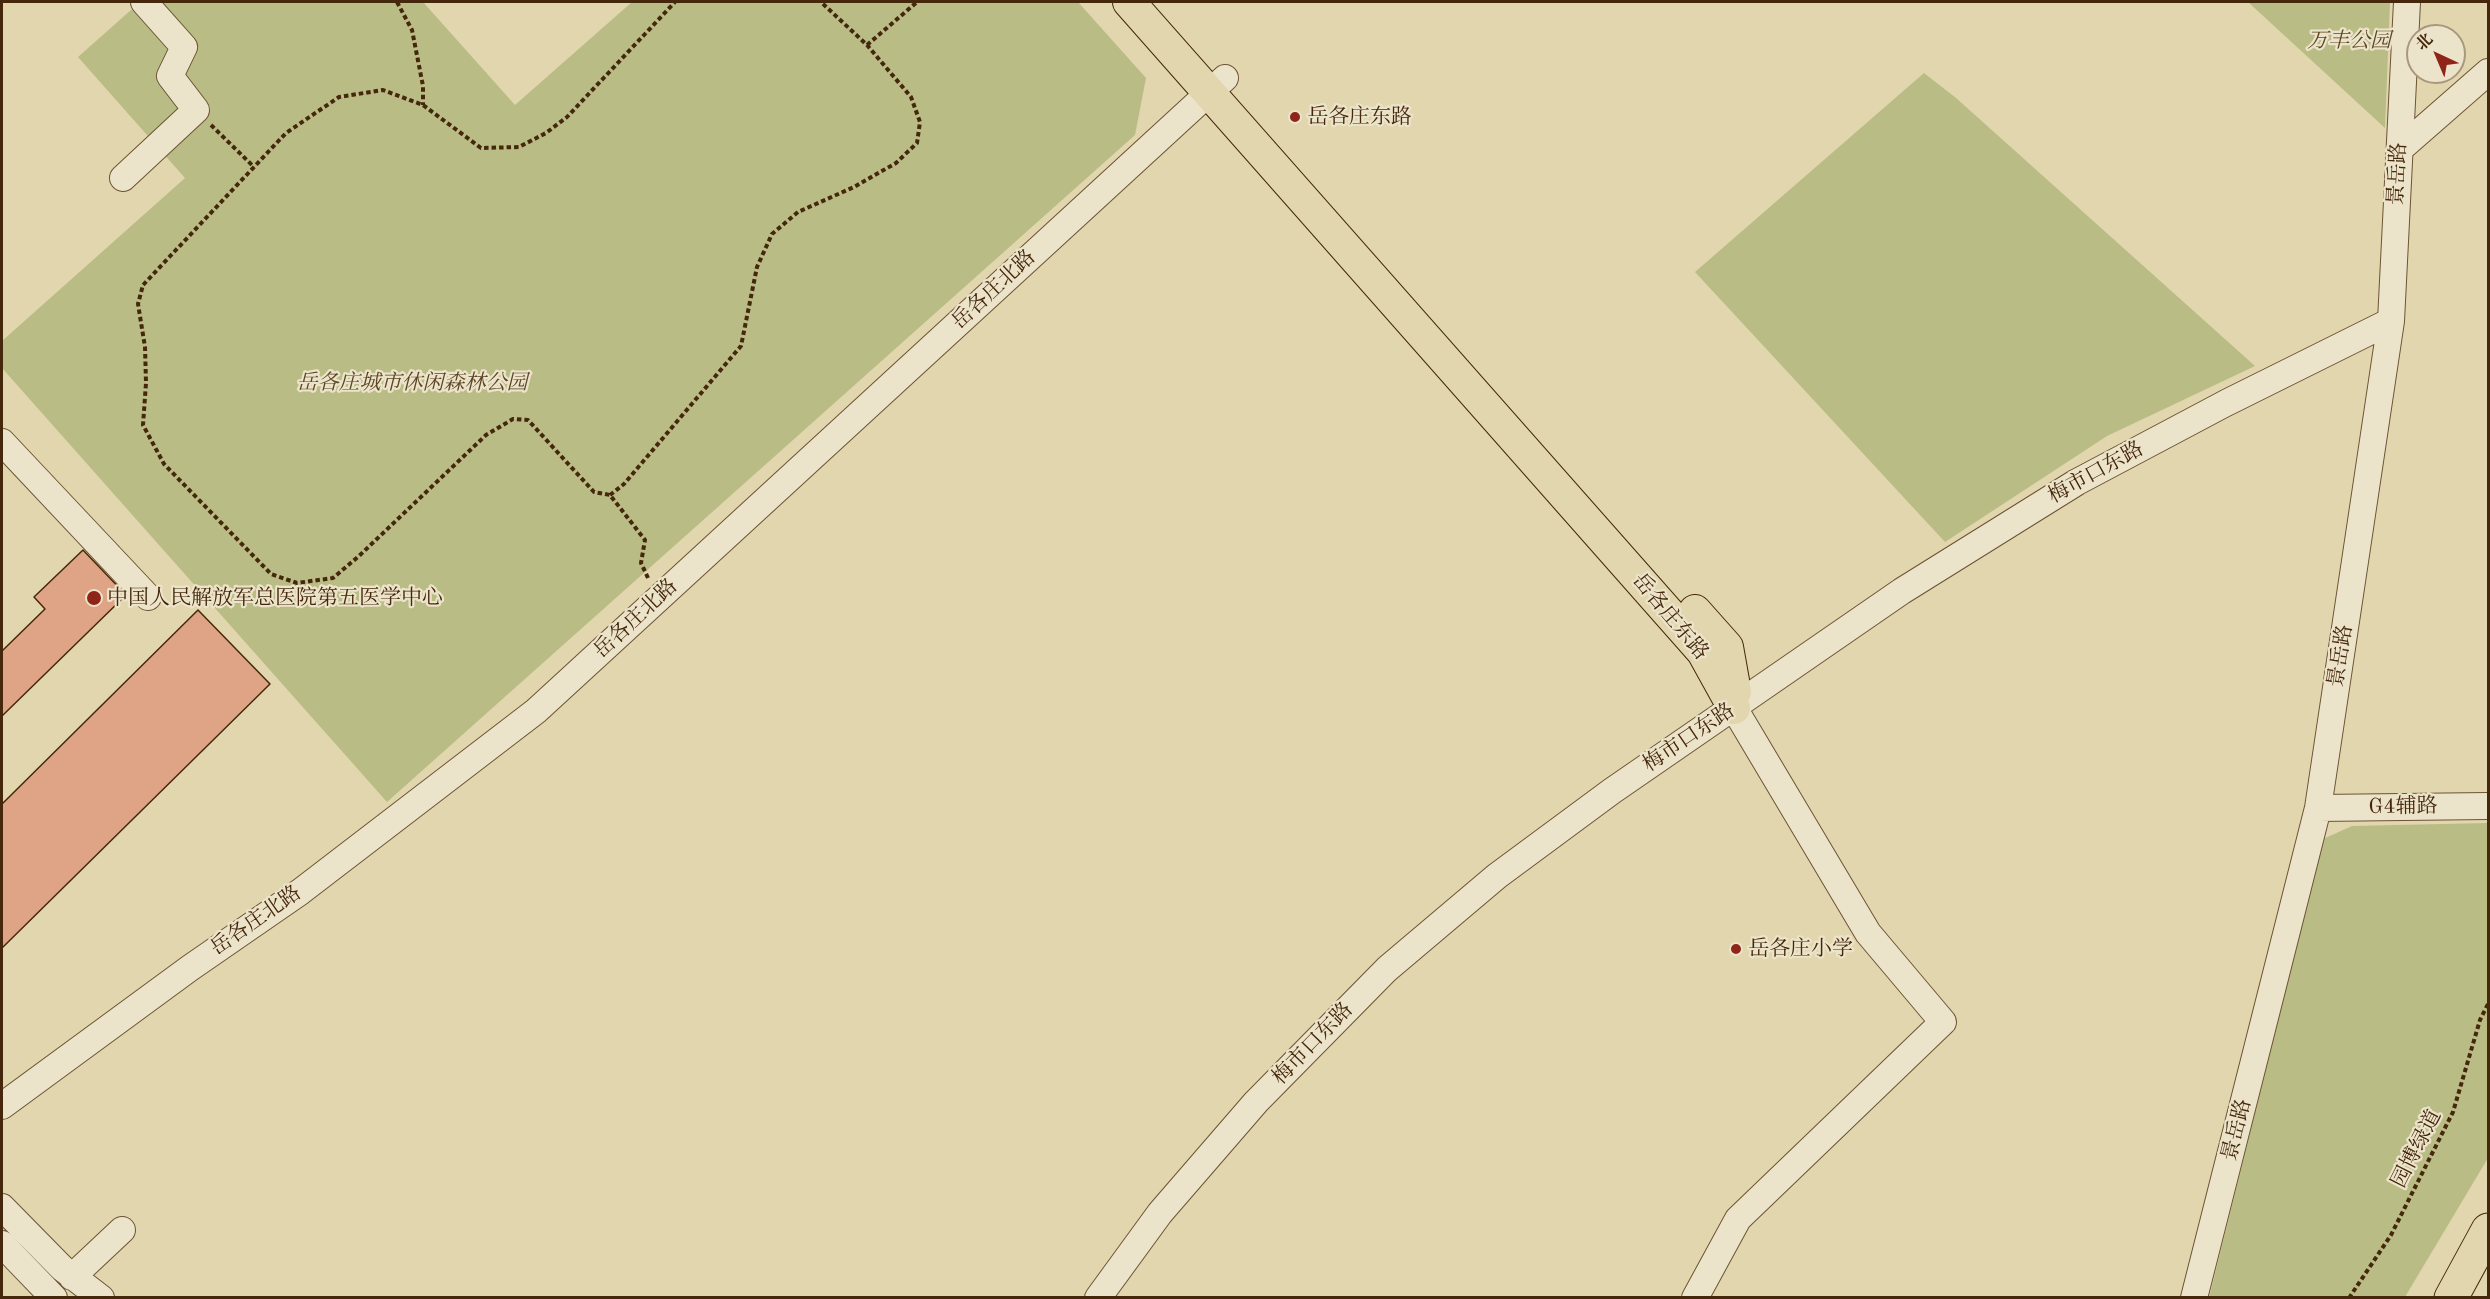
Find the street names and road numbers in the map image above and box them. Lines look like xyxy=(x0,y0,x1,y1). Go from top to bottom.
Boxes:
street label: 景岳路 xyxy=(2384,142,2412,206)
street label: 岳各庄北路 xyxy=(947,245,1041,335)
street label: 梅市口东路 xyxy=(2044,437,2148,509)
street label: 岳各庄东路 xyxy=(1627,569,1713,665)
street label: 岳各庄北路 xyxy=(589,574,683,664)
street label: 景岳路 xyxy=(2324,623,2358,689)
street label: 梅市口东路 xyxy=(1638,698,1740,778)
street label: G4辅路 xyxy=(2368,794,2438,820)
street label: 岳各庄北路 xyxy=(206,881,306,961)
street label: 梅市口东路 xyxy=(1267,997,1359,1091)
street label: 景岳路 xyxy=(2217,1096,2257,1164)
street label: 园博绿道 xyxy=(2387,1106,2447,1192)

